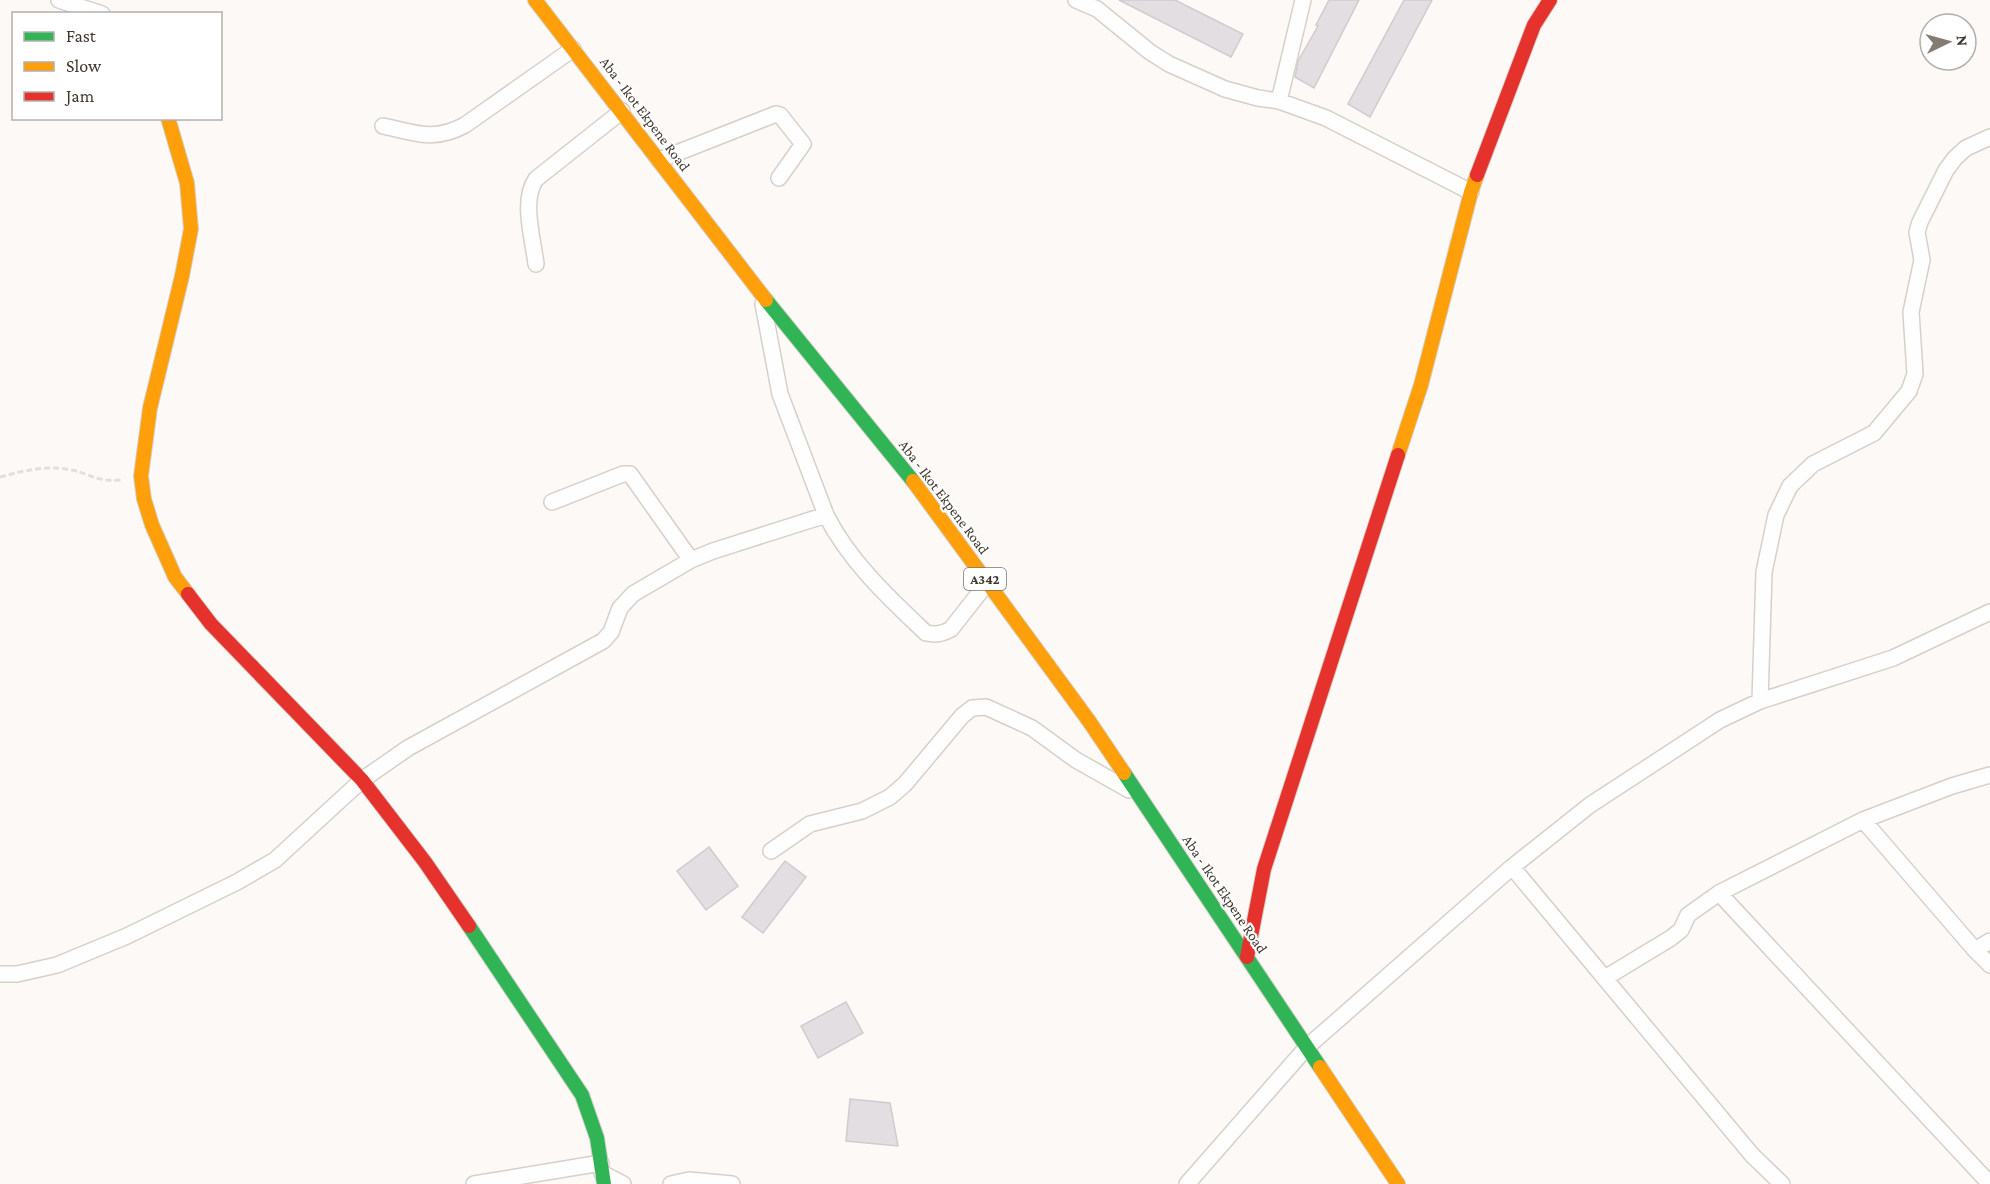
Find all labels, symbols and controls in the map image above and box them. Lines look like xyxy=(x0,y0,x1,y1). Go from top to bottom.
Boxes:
legend xyxy=(12,12,222,120)
north arrow xyxy=(1918,12,1978,72)
text: Fast xyxy=(66,26,97,46)
text: N xyxy=(1954,35,1971,47)
street label: Aba - Ikot Ekpene Road xyxy=(596,54,693,175)
text: Slow xyxy=(66,56,102,76)
text: Jam xyxy=(64,86,95,106)
street label: Aba - Ikot Ekpene Road xyxy=(895,437,992,558)
road number: A342 xyxy=(964,568,1006,590)
street label: Aba - Ikot Ekpene Road xyxy=(1179,832,1270,957)

